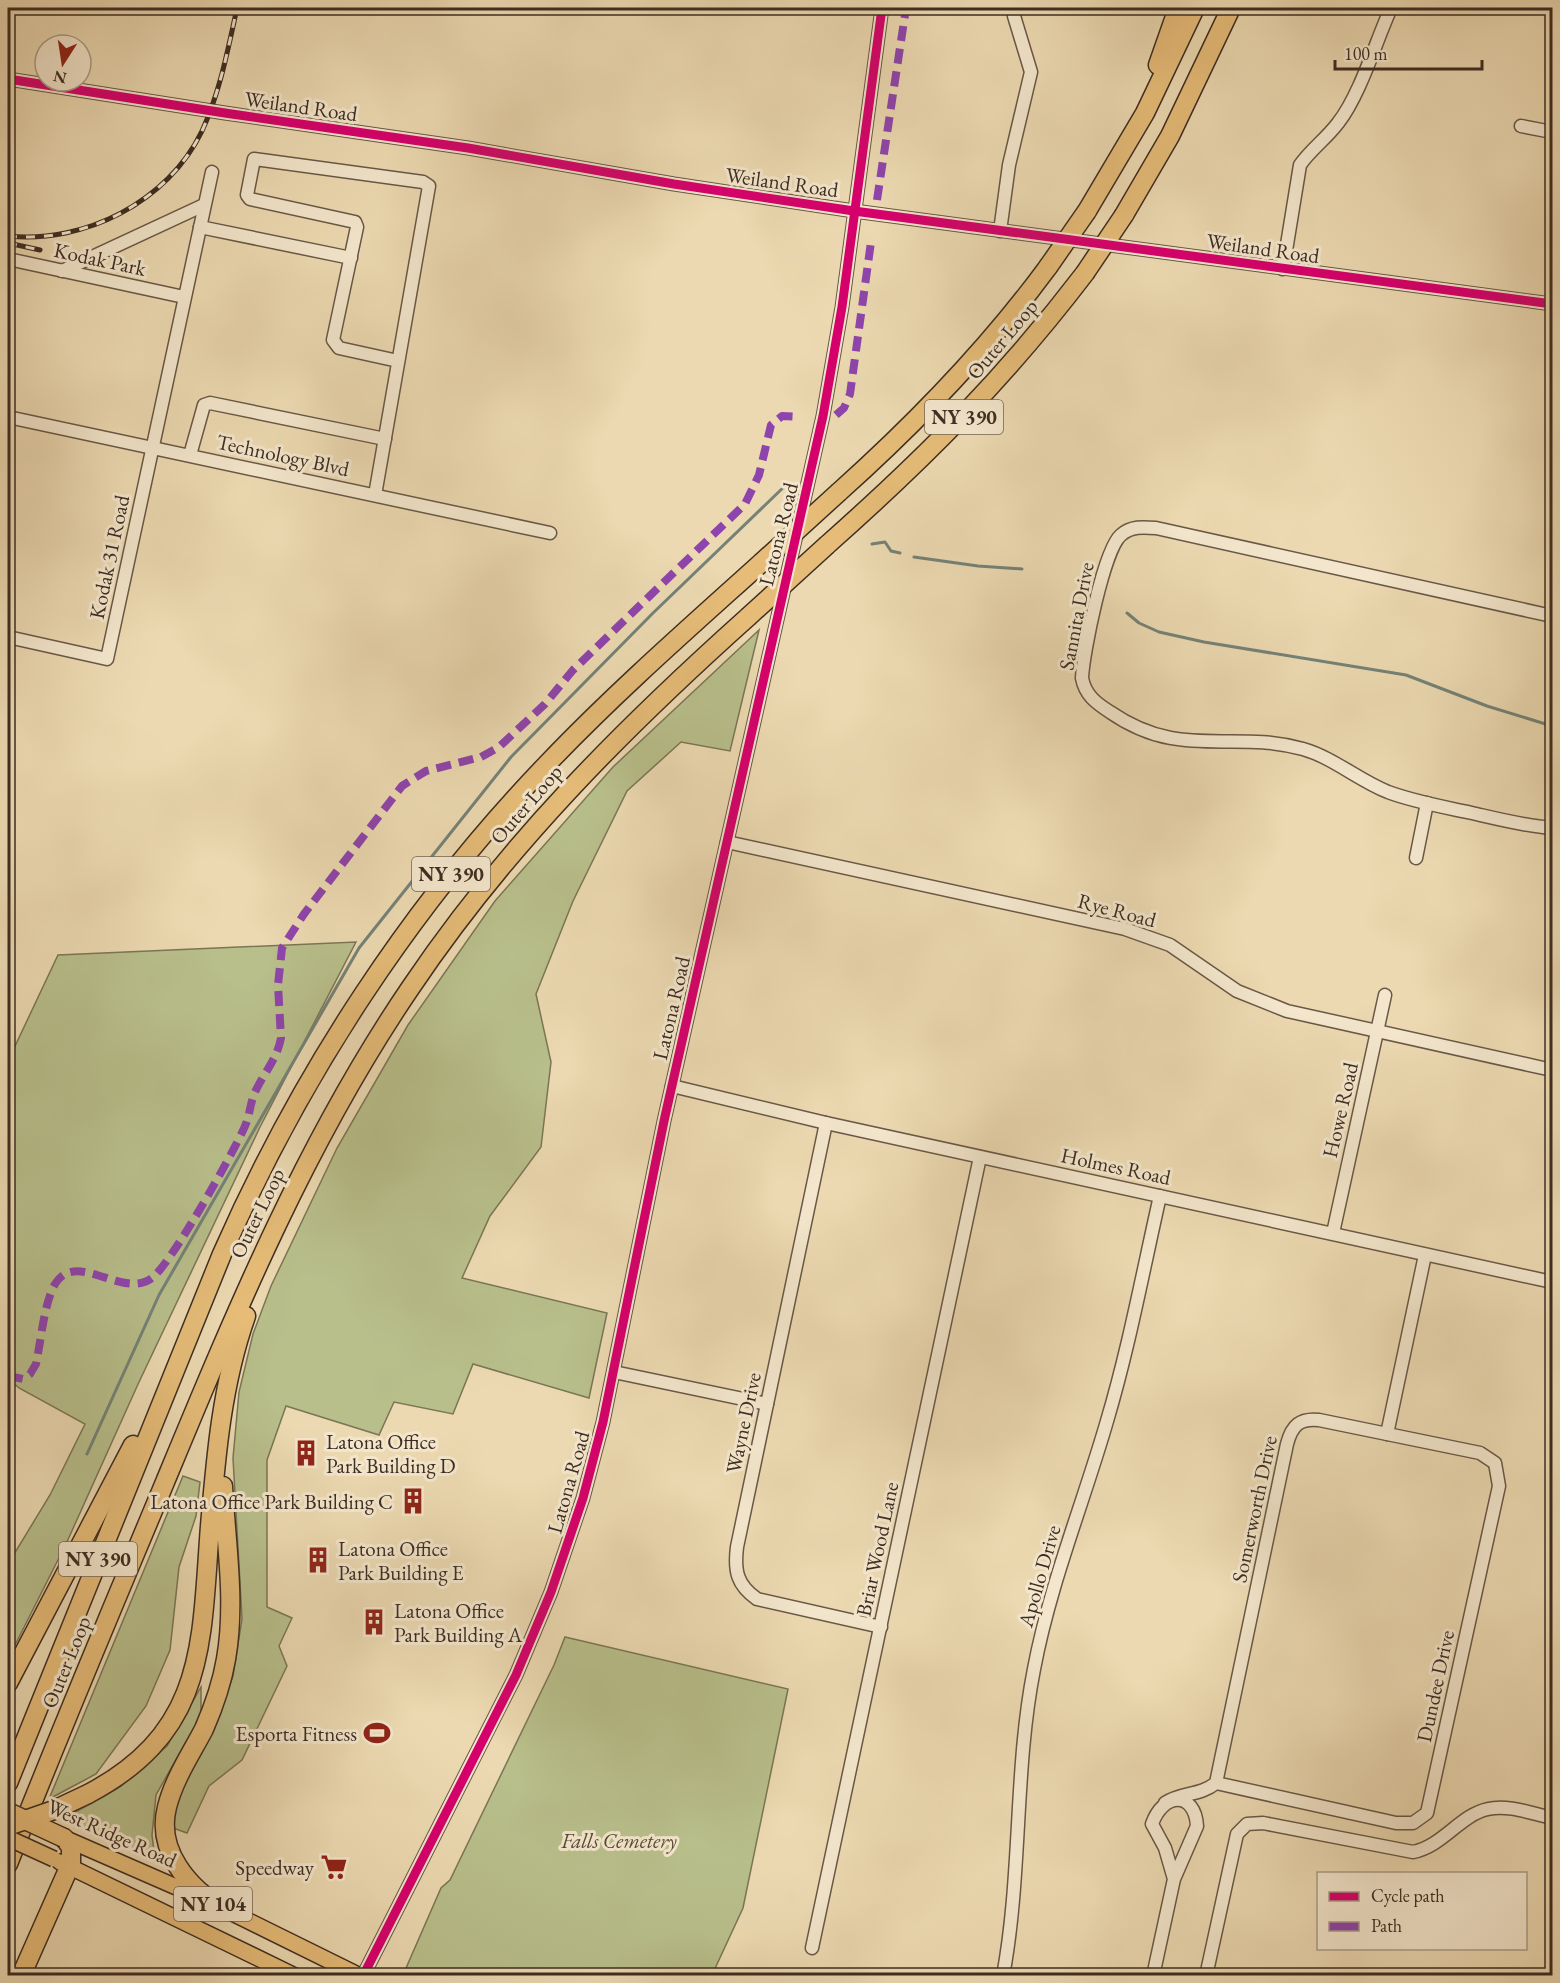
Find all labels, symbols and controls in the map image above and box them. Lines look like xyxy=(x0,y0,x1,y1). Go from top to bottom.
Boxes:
north arrow xyxy=(33,33,93,93)
scale bar xyxy=(1335,33,1482,71)
text: 100 m xyxy=(1344,42,1388,65)
text: N xyxy=(51,66,69,89)
street label: Weiland Road xyxy=(243,85,360,127)
street label: Weiland Road xyxy=(724,161,841,203)
street label: Weiland Road xyxy=(1205,227,1322,269)
street label: Kodak Park xyxy=(51,236,150,282)
street label: Outer Loop xyxy=(960,293,1044,385)
road number: NY 390 xyxy=(925,400,1003,434)
street label: Technology Blvd xyxy=(214,428,352,482)
street label: Latona Road xyxy=(752,479,804,588)
street label: Kodak 31 Road xyxy=(83,492,135,621)
street label: Sannita Drive xyxy=(1052,560,1100,672)
street label: Outer Loop xyxy=(484,758,568,849)
road number: NY 390 xyxy=(412,857,490,891)
street label: Rye Road xyxy=(1075,887,1159,933)
street label: Latona Road xyxy=(646,953,696,1062)
street label: Howe Road xyxy=(1316,1059,1364,1160)
street label: Holmes Road xyxy=(1059,1141,1174,1191)
street label: Outer Loop xyxy=(224,1163,290,1263)
street label: Wayne Drive xyxy=(719,1370,767,1476)
street label: Latona Road xyxy=(541,1427,596,1536)
place label: Latona Office Park Building D xyxy=(326,1428,456,1479)
street label: Somerworth Drive xyxy=(1225,1433,1283,1585)
building icon: Latona Office Park Building D xyxy=(291,1438,321,1468)
street label: Briar Wood Lane xyxy=(850,1479,904,1619)
building icon: Latona Office Park Building C xyxy=(398,1486,428,1516)
place label: Latona Office Park Building C xyxy=(150,1488,393,1515)
street label: Apollo Drive xyxy=(1011,1522,1066,1631)
place label: Latona Office Park Building E xyxy=(338,1535,464,1586)
road number: NY 390 xyxy=(59,1542,137,1576)
building icon: Latona Office Park Building E xyxy=(303,1545,333,1575)
place label: Latona Office Park Building A xyxy=(394,1597,523,1648)
building icon: Latona Office Park Building A xyxy=(359,1607,389,1637)
street label: Outer Loop xyxy=(35,1612,97,1712)
street label: Dundee Drive xyxy=(1410,1628,1460,1744)
sports icon: Esporta Fitness xyxy=(362,1718,392,1748)
place label: Esporta Fitness xyxy=(236,1720,357,1747)
street label: West Ridge Road xyxy=(43,1792,181,1874)
park label: Falls Cemetery xyxy=(560,1827,677,1854)
supermarket icon: Speedway xyxy=(319,1852,349,1882)
place label: Speedway xyxy=(235,1854,315,1881)
legend xyxy=(1317,1872,1527,1950)
text: Cycle path xyxy=(1371,1884,1445,1907)
road number: NY 104 xyxy=(174,1887,252,1921)
text: Path xyxy=(1371,1914,1402,1937)

